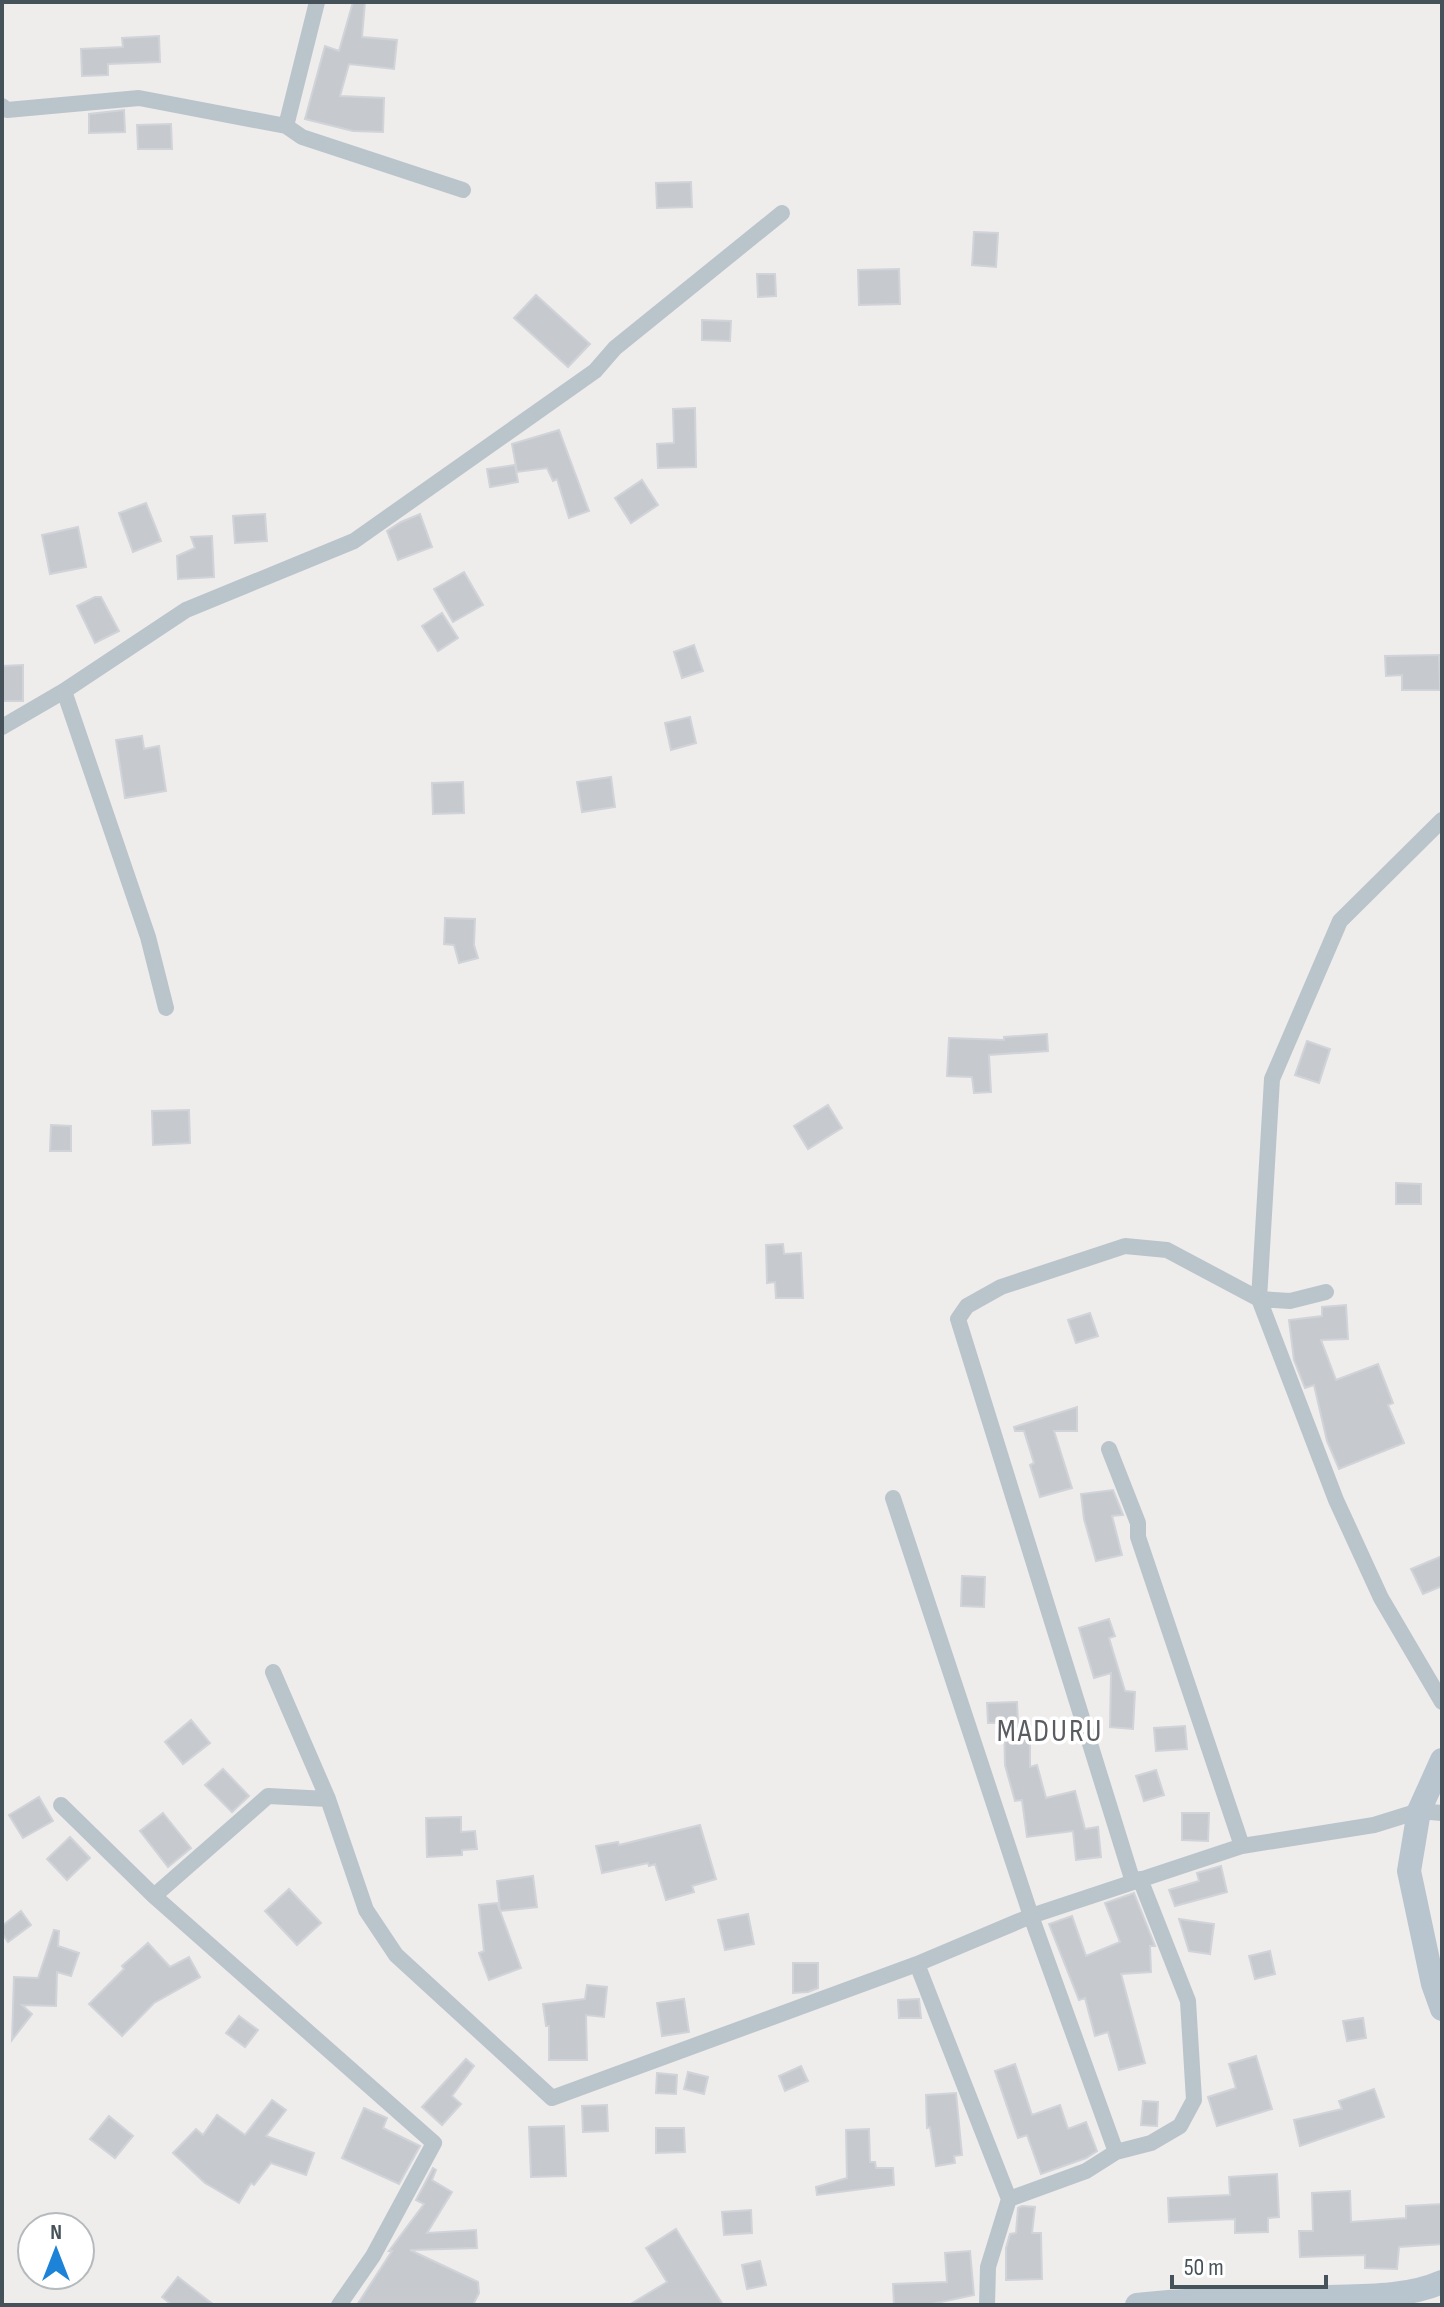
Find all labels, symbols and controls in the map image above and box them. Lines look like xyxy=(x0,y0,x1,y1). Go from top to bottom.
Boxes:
district label: MADURU xyxy=(997,1712,1103,1751)
north arrow xyxy=(16,2211,96,2291)
text: N xyxy=(50,2219,62,2246)
scale bar xyxy=(1172,2239,1326,2289)
text: 50 m xyxy=(1184,2253,1224,2282)

